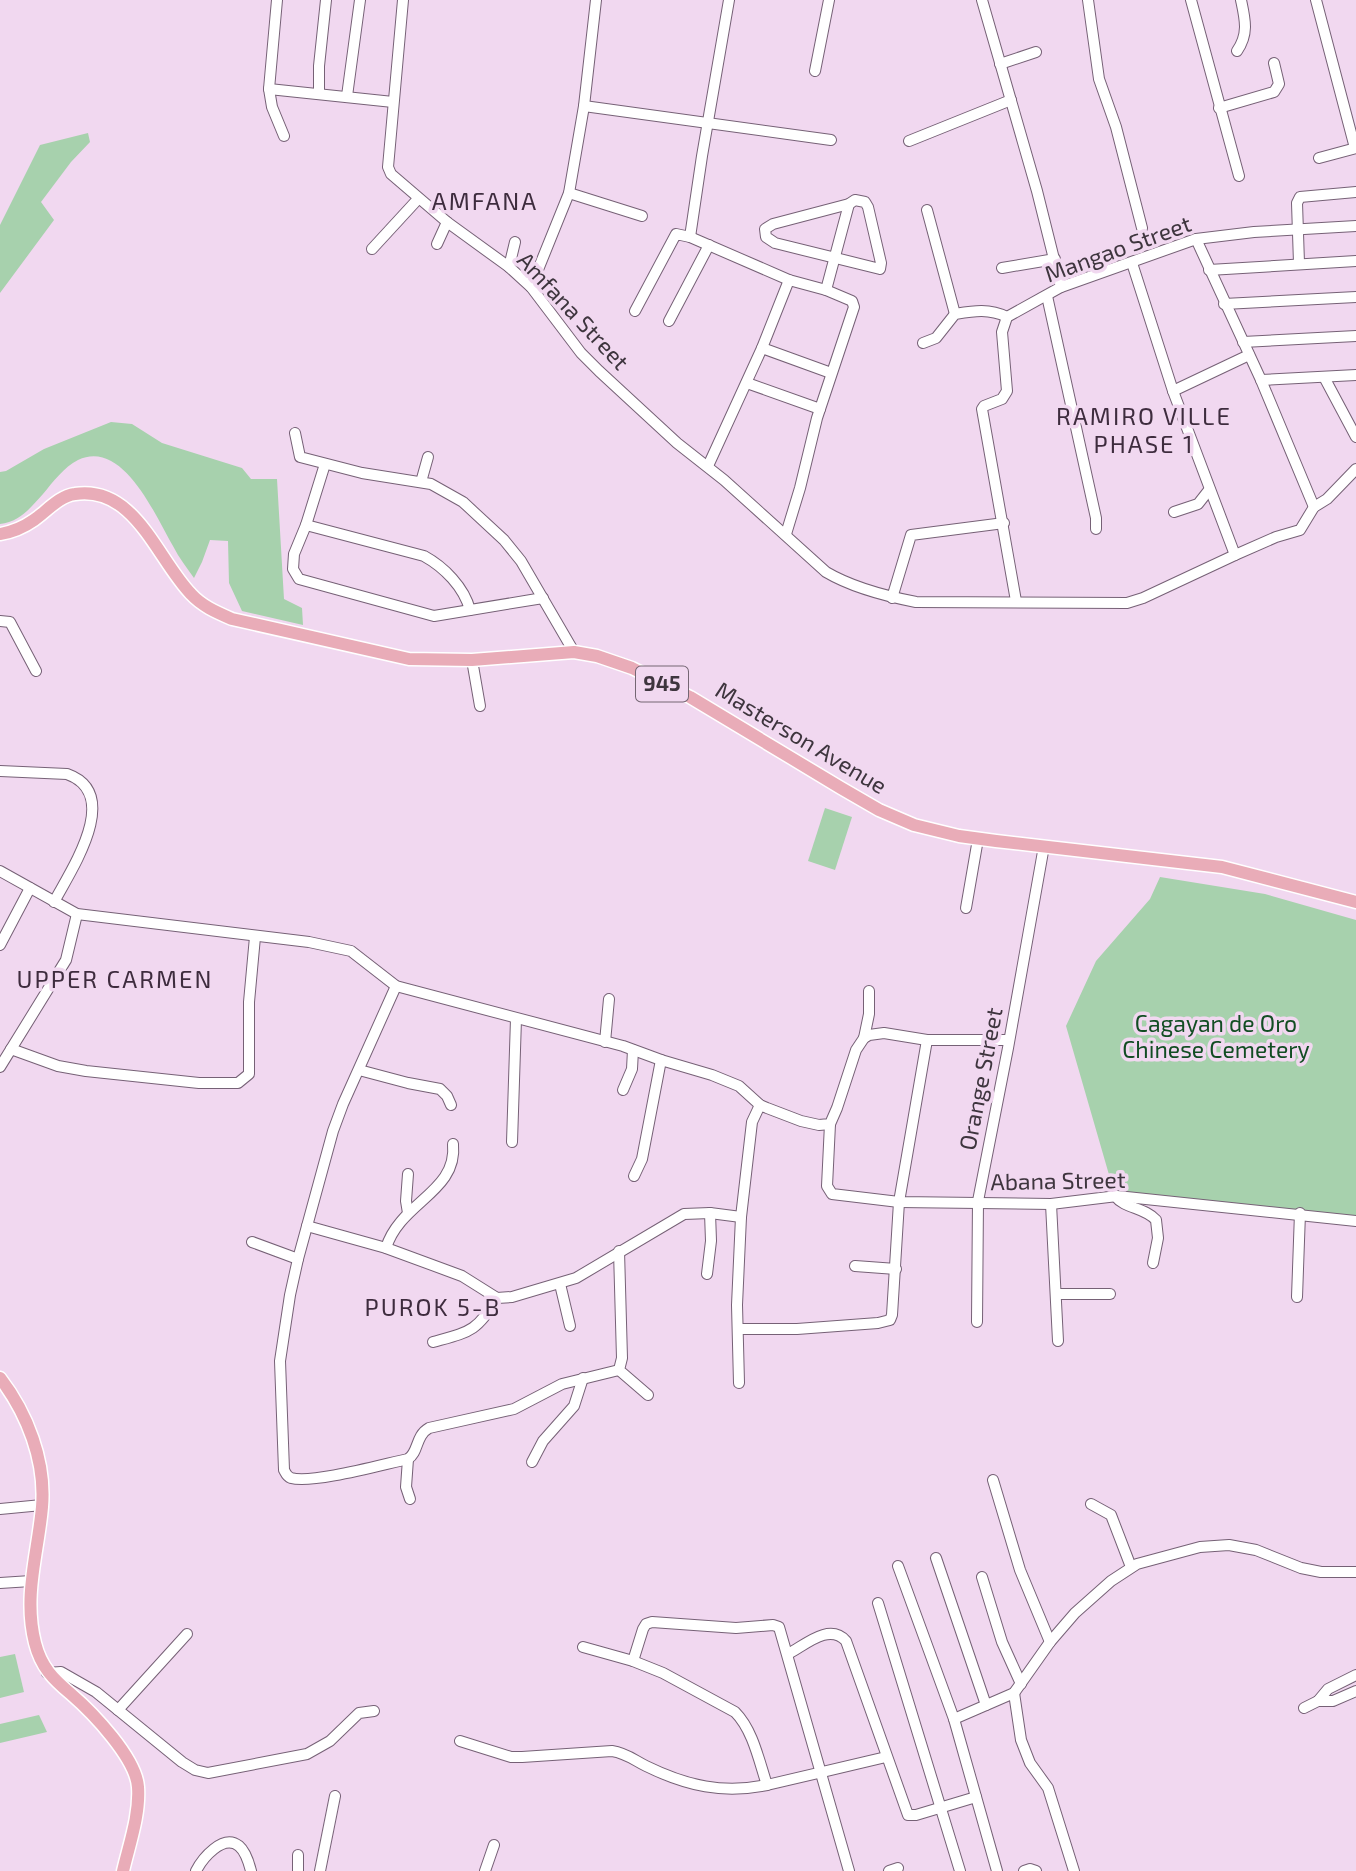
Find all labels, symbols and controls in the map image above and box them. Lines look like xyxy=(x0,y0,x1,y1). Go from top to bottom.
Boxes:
district label: AMFANA xyxy=(432,186,538,215)
street label: Mangao Street xyxy=(1041,209,1195,287)
street label: Amfana Street xyxy=(512,246,636,375)
district label: RAMIRO VILLE PHASE 1 xyxy=(1056,401,1232,458)
road number: 945 xyxy=(636,666,688,702)
street label: Masterson Avenue xyxy=(711,675,892,799)
district label: UPPER CARMEN xyxy=(17,964,213,993)
street label: Orange Street xyxy=(952,1005,1008,1153)
park label: Cagayan de Oro Chinese Cemetery xyxy=(1122,1009,1310,1063)
street label: Abana Street xyxy=(990,1165,1126,1195)
district label: PUROK 5-B xyxy=(365,1292,501,1321)

